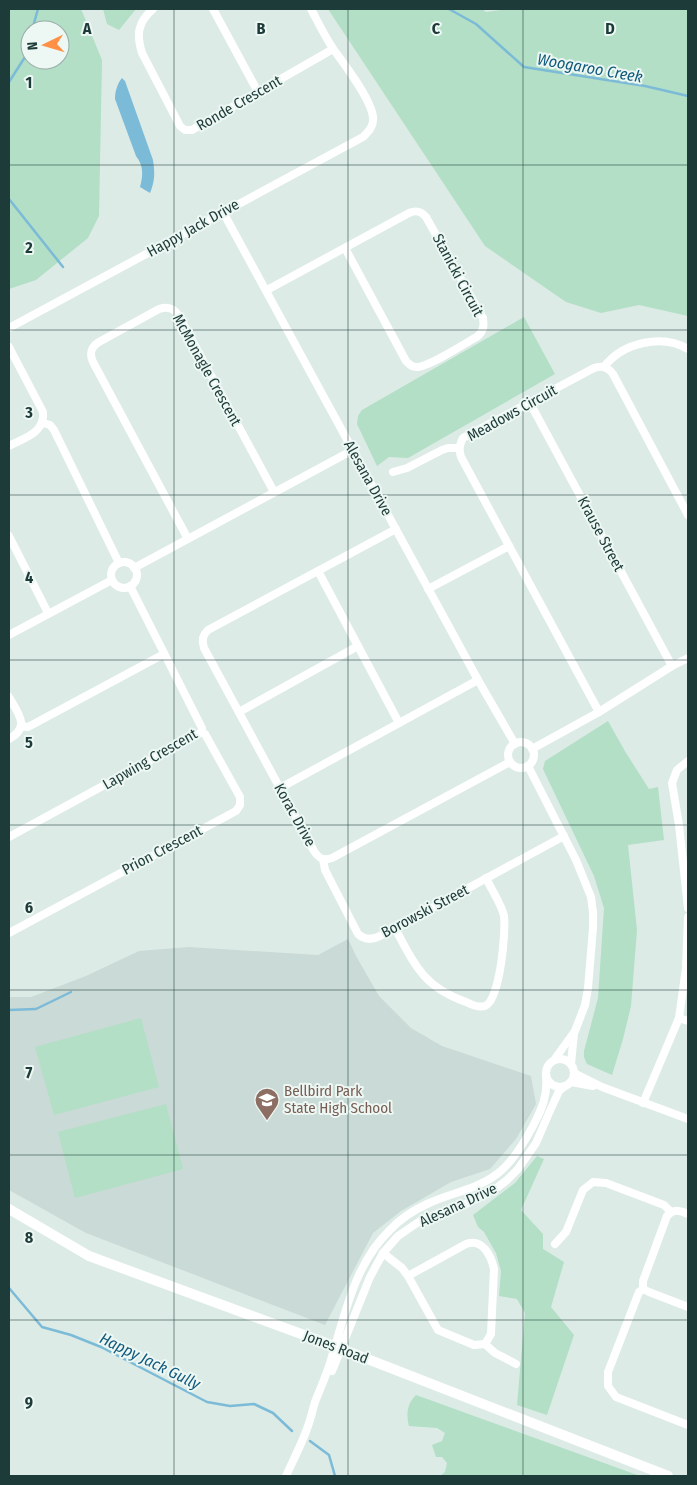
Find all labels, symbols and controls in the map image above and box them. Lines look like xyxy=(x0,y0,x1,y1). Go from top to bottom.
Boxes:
text: A xyxy=(82,19,92,38)
text: B xyxy=(257,19,266,38)
text: C xyxy=(432,19,441,38)
text: D xyxy=(605,19,615,38)
north arrow xyxy=(20,20,70,70)
text: N xyxy=(24,41,41,51)
water label: Woogaroo Creek xyxy=(536,49,644,87)
street label: Ronde Crescent xyxy=(193,71,285,135)
text: 1 xyxy=(26,73,32,92)
street label: Happy Jack Drive xyxy=(144,195,242,261)
street label: Stanicki Circuit xyxy=(429,231,487,319)
text: 2 xyxy=(24,238,33,257)
street label: McMonagle Crescent xyxy=(169,311,245,429)
street label: Meadows Circuit xyxy=(464,381,560,445)
text: 3 xyxy=(24,403,33,422)
street label: Alesana Drive xyxy=(340,437,396,519)
street label: Krause Street xyxy=(574,494,628,575)
text: 4 xyxy=(25,568,33,587)
street label: Lapwing Crescent xyxy=(99,725,201,793)
text: 5 xyxy=(25,733,33,752)
street label: Korac Drive xyxy=(270,780,320,850)
street label: Prion Crescent xyxy=(119,821,205,879)
street label: Borowski Street xyxy=(378,880,472,942)
text: 6 xyxy=(25,898,33,917)
text: 7 xyxy=(26,1063,33,1082)
place label: Bellbird Park State High School xyxy=(284,1082,392,1117)
school or university icon: Bellbird Park State High School xyxy=(254,1087,280,1121)
street label: Alesana Drive xyxy=(416,1179,500,1231)
text: 8 xyxy=(25,1228,34,1247)
street label: Jones Road xyxy=(301,1326,371,1368)
water label: Happy Jack Gully xyxy=(97,1328,204,1394)
text: 9 xyxy=(25,1393,33,1412)

